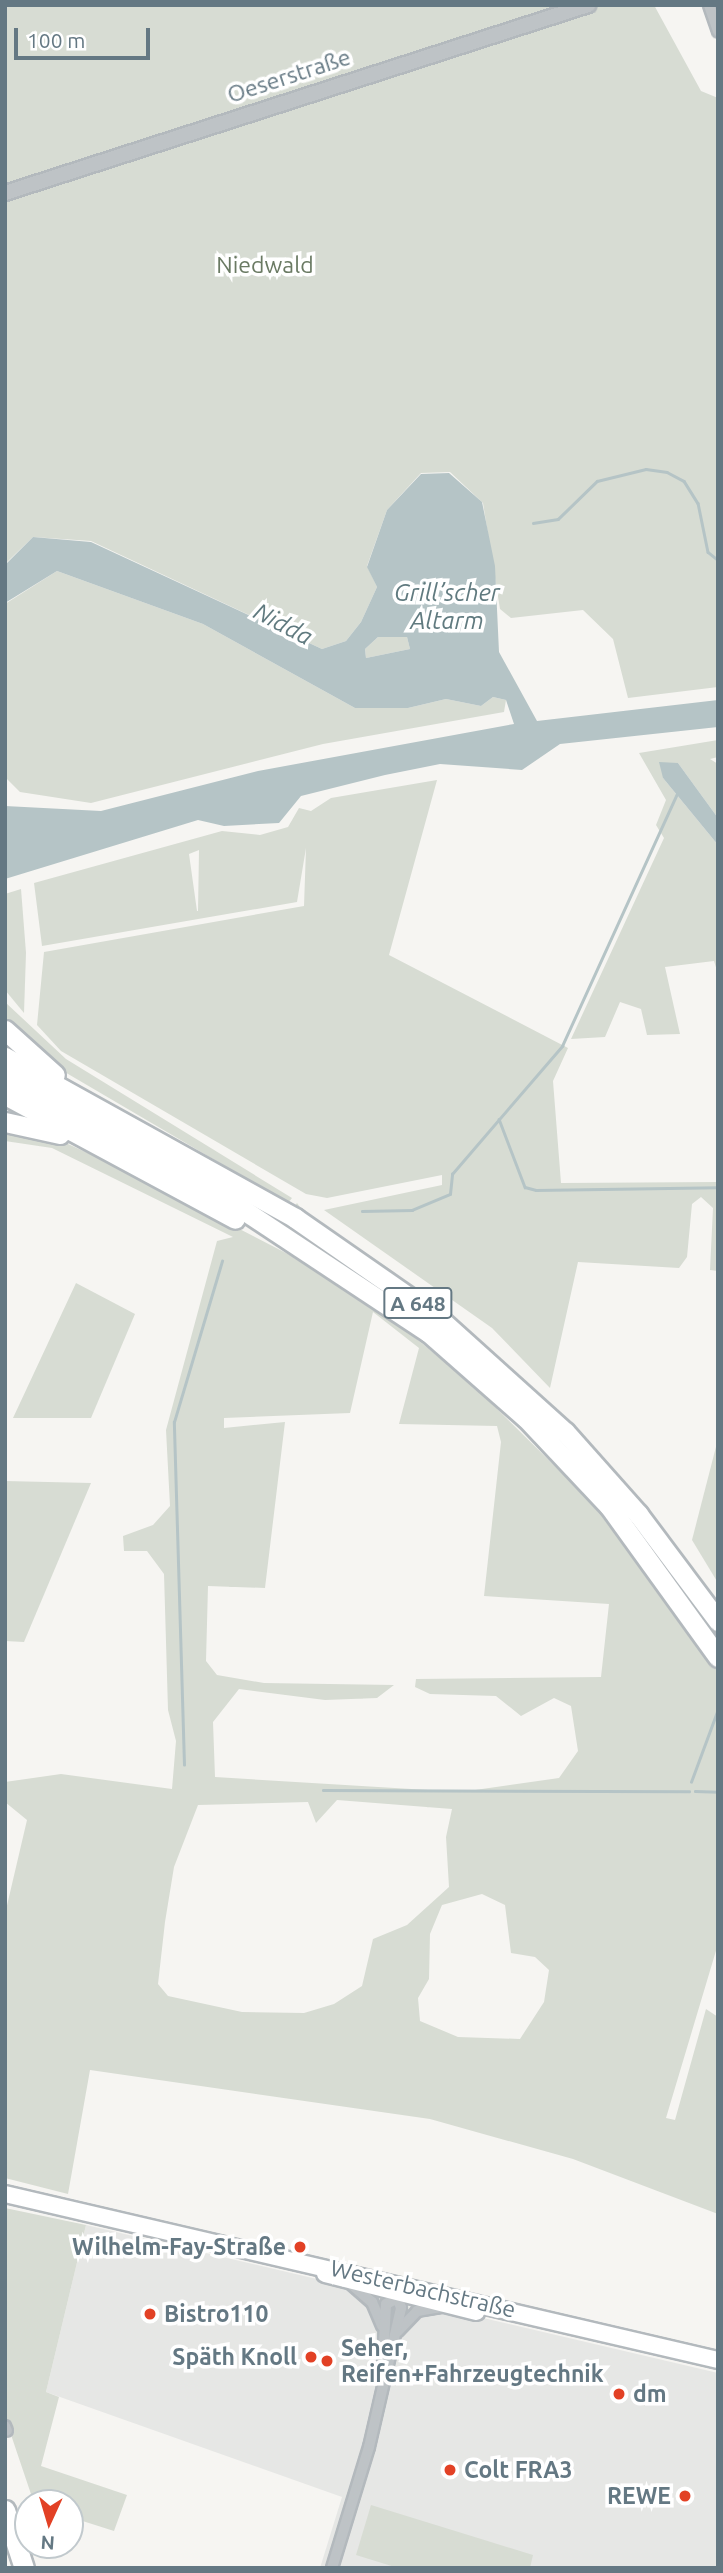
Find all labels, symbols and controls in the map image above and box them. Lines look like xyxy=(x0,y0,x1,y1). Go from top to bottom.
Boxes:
scale bar xyxy=(18,14,154,58)
text: 100 m xyxy=(27,28,85,52)
street label: Oeserstraße xyxy=(224,43,354,109)
park label: Niedwald xyxy=(216,251,314,279)
water label: Grill’scher Altarm xyxy=(394,579,500,635)
water label: Nidda xyxy=(249,597,317,651)
road number: A 648 xyxy=(383,1286,453,1320)
place label: Wilhelm-Fay-Straße xyxy=(72,2233,286,2261)
marker: Wilhelm-Fay-Straße xyxy=(292,2239,308,2255)
street label: Westerbachstraße xyxy=(328,2254,518,2324)
place label: Bistro110 xyxy=(164,2300,268,2328)
marker: Bistro110 xyxy=(142,2306,158,2322)
place label: Seher, Reifen+Fahrzeugtechnik xyxy=(341,2334,604,2388)
place label: Späth Knoll xyxy=(172,2343,297,2371)
marker: Späth Knoll xyxy=(303,2349,319,2365)
marker: Seher, Reifen+Fahrzeugtechnik xyxy=(319,2353,335,2369)
place label: dm xyxy=(633,2380,667,2408)
marker: dm xyxy=(611,2386,627,2402)
place label: Colt FRA3 xyxy=(464,2456,573,2484)
marker: Colt FRA3 xyxy=(442,2462,458,2478)
place label: REWE xyxy=(607,2482,671,2510)
marker: REWE xyxy=(677,2488,693,2504)
north arrow xyxy=(14,2489,84,2559)
text: N xyxy=(40,2531,56,2554)

